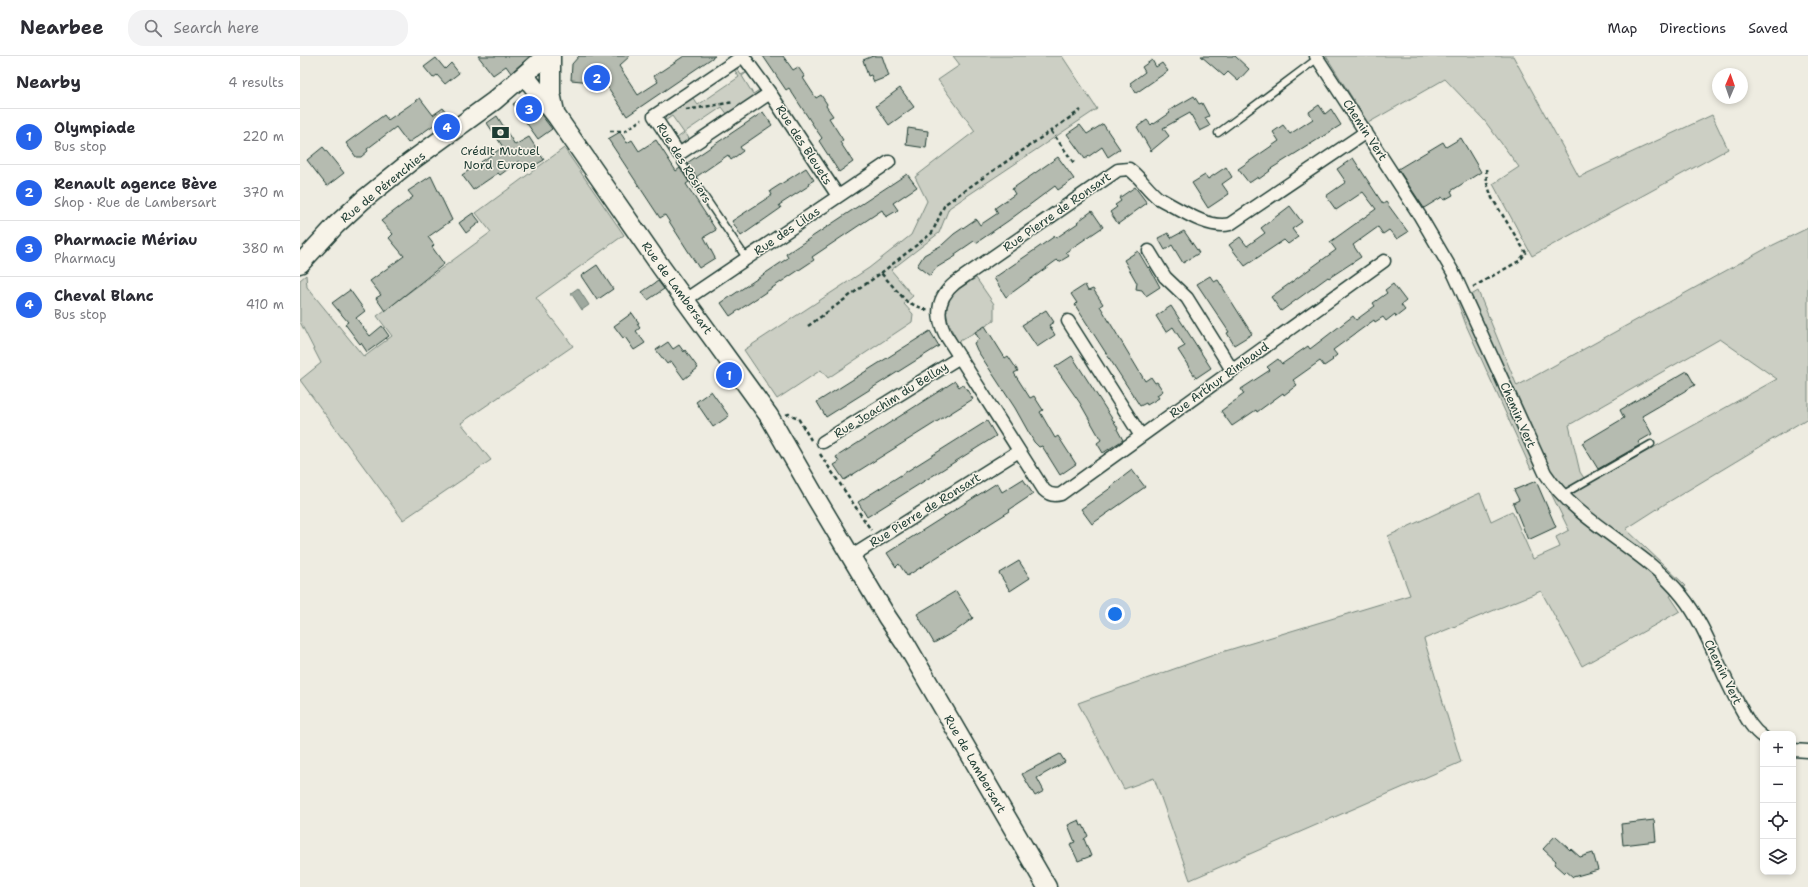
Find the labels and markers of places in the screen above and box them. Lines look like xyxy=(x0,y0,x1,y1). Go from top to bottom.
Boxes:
pin: 2 xyxy=(584,63,610,93)
pin: 3 xyxy=(516,94,542,124)
pin: 4 xyxy=(434,112,460,142)
bank icon: Crédit Mutuel Nord Europe xyxy=(490,122,510,142)
place label: Crédit Mutuel Nord Europe xyxy=(460,143,540,173)
pin: 1 xyxy=(716,360,742,390)

